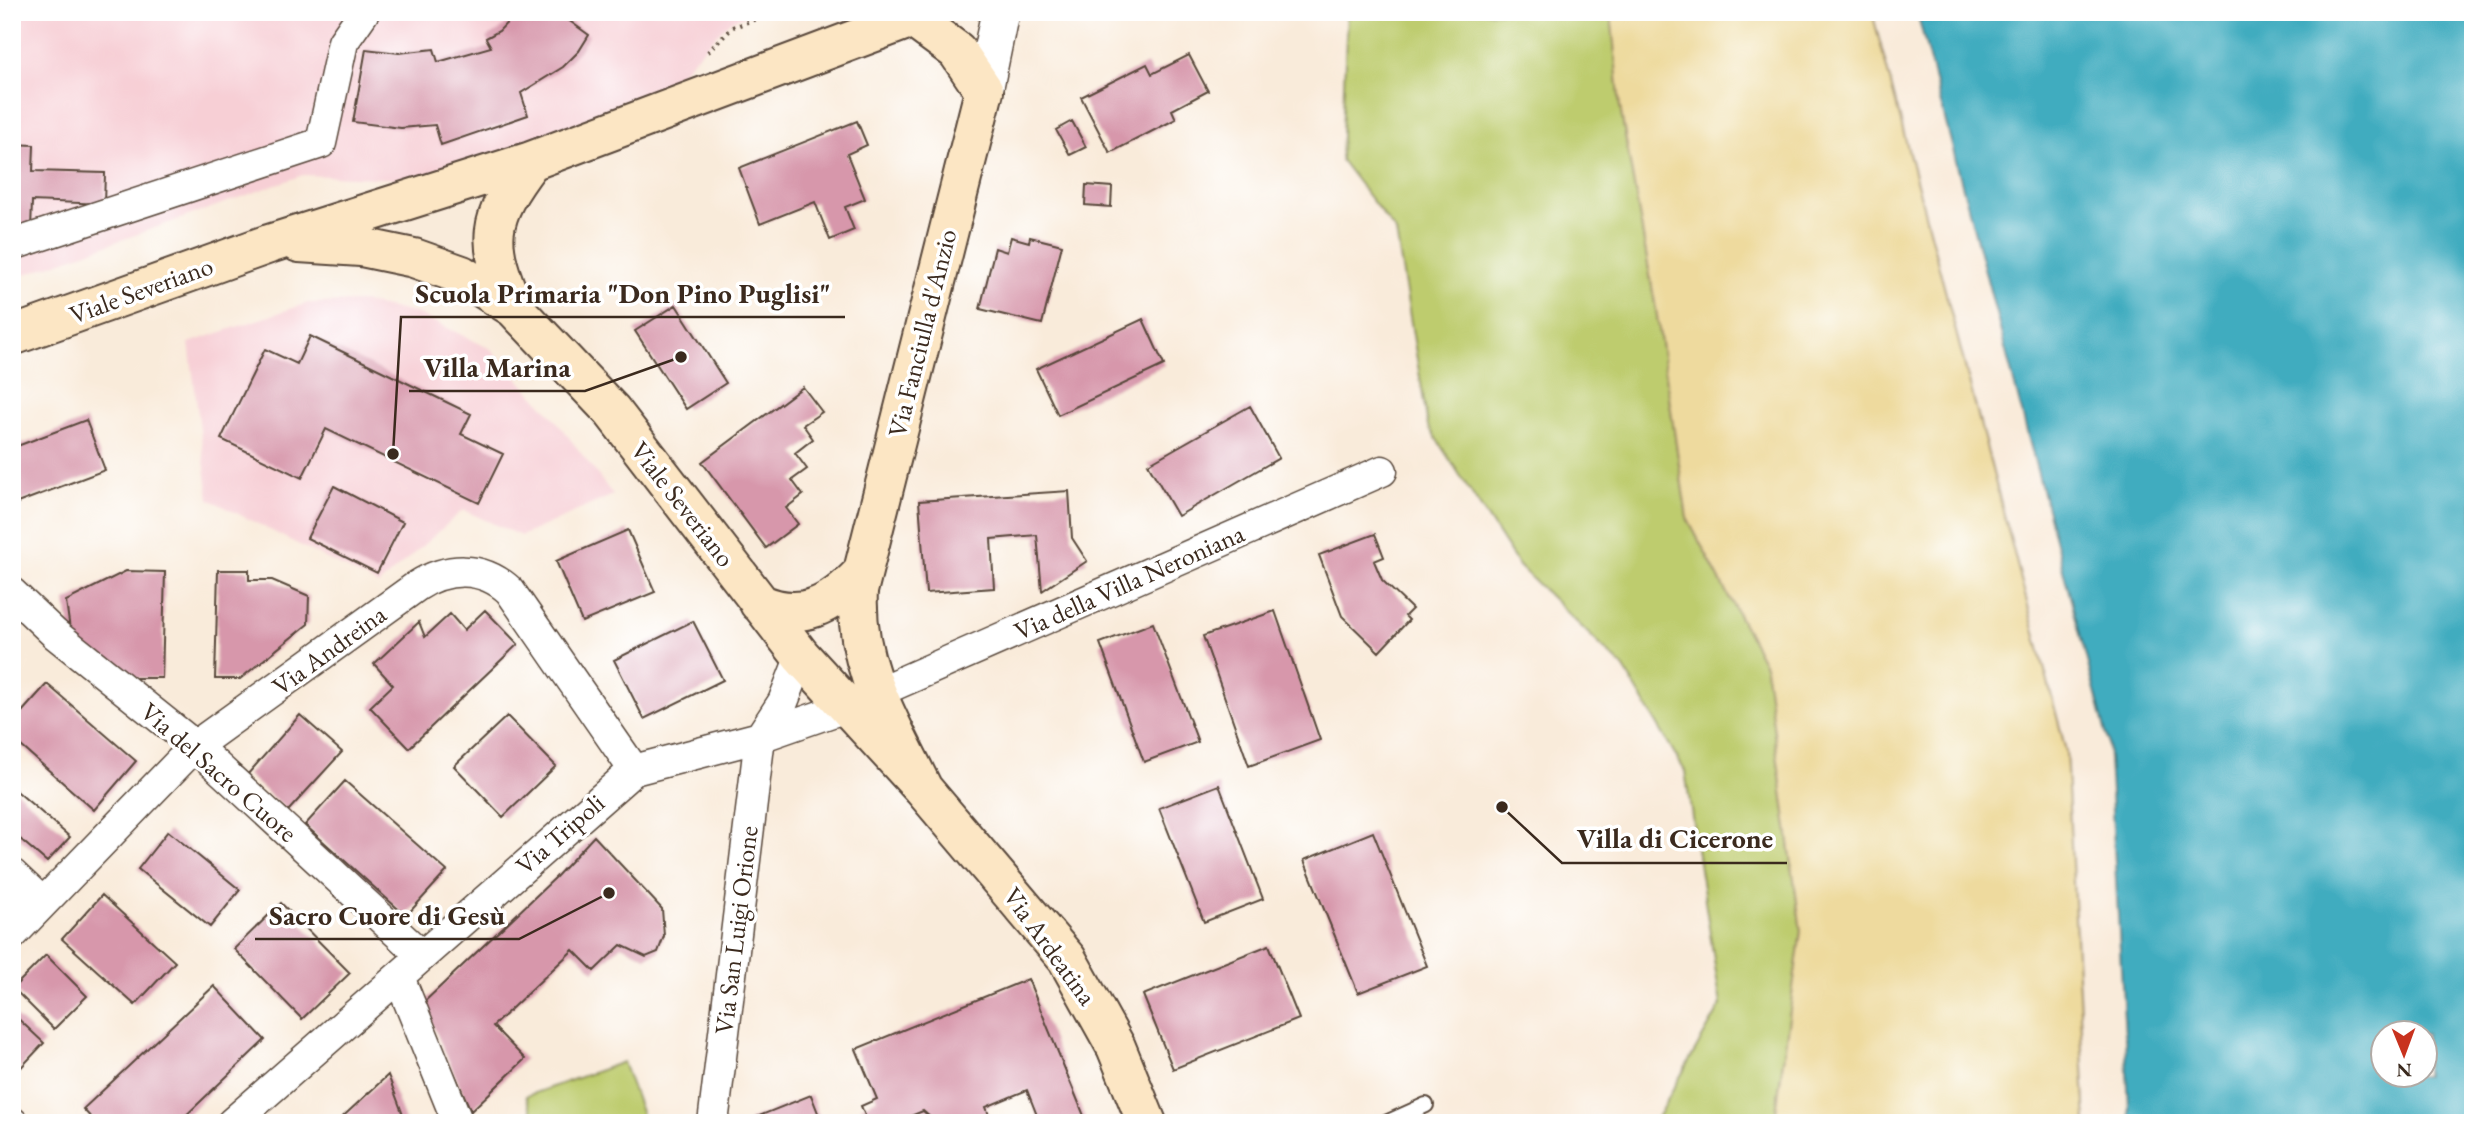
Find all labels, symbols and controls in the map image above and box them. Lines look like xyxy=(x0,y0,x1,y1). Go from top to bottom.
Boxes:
street label: Via Fanciulla d'Anzio xyxy=(880,225,964,441)
street label: Viale Severiano xyxy=(65,248,217,332)
callout: Scuola Primaria "Don Pino Puglisi" xyxy=(401,268,845,317)
text: Scuola Primaria "Don Pino Puglisi" xyxy=(415,275,831,311)
callout: Villa Marina xyxy=(409,342,585,391)
text: Villa Marina xyxy=(423,349,571,385)
street label: Viale Severiano xyxy=(623,434,743,574)
street label: Via della Villa Neroniana xyxy=(1009,516,1250,648)
street label: Via Andreina xyxy=(265,597,393,703)
street label: Via del Sacro Cuore xyxy=(134,695,304,849)
street label: Via Tripoli xyxy=(508,786,612,882)
callout: Villa di Cicerone xyxy=(1562,814,1787,863)
text: Villa di Cicerone xyxy=(1577,820,1773,856)
street label: Via San Luigi Orione xyxy=(706,824,766,1036)
street label: Via Ardeatina xyxy=(996,880,1105,1012)
callout: Sacro Cuore di Gesù xyxy=(255,890,519,939)
text: Sacro Cuore di Gesù xyxy=(269,897,505,933)
north arrow xyxy=(2370,1020,2440,1090)
text: N xyxy=(2396,1058,2412,1083)

